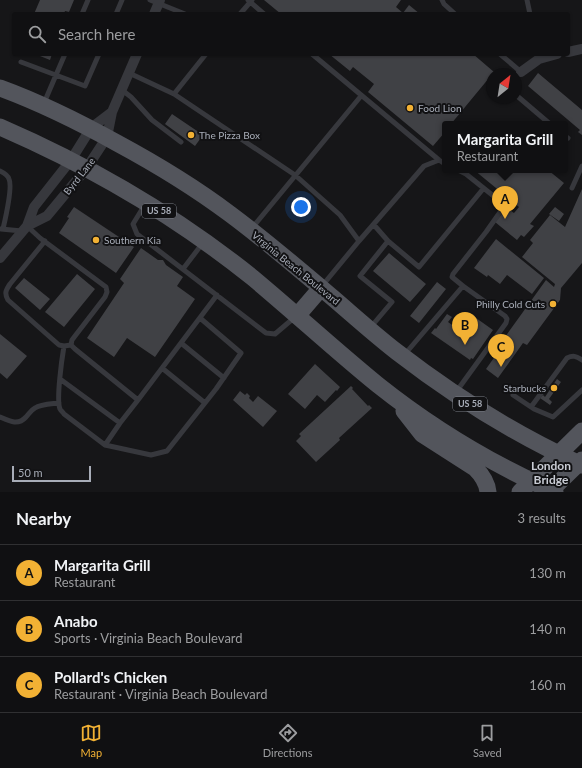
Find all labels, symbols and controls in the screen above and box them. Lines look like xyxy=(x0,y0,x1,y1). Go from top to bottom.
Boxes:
search box xyxy=(12,12,570,56)
icon: search xyxy=(26,23,48,45)
text: Search here xyxy=(58,25,135,43)
north arrow xyxy=(486,68,522,104)
place label: Food Lion xyxy=(418,102,462,114)
marker: Food Lion xyxy=(405,103,415,113)
popup xyxy=(442,121,568,173)
place label: The Pizza Box xyxy=(199,129,260,141)
marker: The Pizza Box xyxy=(186,130,196,140)
text: Margarita Grill xyxy=(457,130,553,148)
text: Restaurant xyxy=(457,148,518,164)
street label: Byrd Lane xyxy=(61,155,97,197)
pin: A xyxy=(492,186,518,219)
your location xyxy=(291,197,311,217)
road number: US 58 xyxy=(142,204,176,218)
street label: Virginia Beach Boulevard xyxy=(250,229,342,307)
place label: Southern Kia xyxy=(104,234,161,246)
marker: Southern Kia xyxy=(91,235,101,245)
place label: Philly Cold Cuts xyxy=(476,298,545,310)
marker: Philly Cold Cuts xyxy=(548,299,558,309)
pin: B xyxy=(452,312,478,345)
pin: C xyxy=(488,334,514,367)
place label: Starbucks xyxy=(503,382,546,394)
marker: Starbucks xyxy=(549,383,559,393)
road number: US 58 xyxy=(453,397,487,411)
district label: London Bridge xyxy=(531,458,571,487)
scale bar xyxy=(12,464,91,483)
text: 50 m xyxy=(18,466,43,479)
text: Nearby xyxy=(16,508,71,529)
text: 3 results xyxy=(518,510,566,526)
text: Margarita Grill xyxy=(54,556,151,574)
text: A xyxy=(24,565,34,581)
text: 130 m xyxy=(529,565,566,581)
text: Restaurant xyxy=(54,574,116,590)
text: Anabo xyxy=(54,612,98,630)
text: B xyxy=(25,621,33,637)
text: 140 m xyxy=(529,621,566,637)
text: Sports · Virginia Beach Boulevard xyxy=(54,630,243,646)
text: Pollard's Chicken xyxy=(54,668,167,686)
text: C xyxy=(25,677,33,693)
text: 160 m xyxy=(529,677,566,693)
text: Restaurant · Virginia Beach Boulevard xyxy=(54,686,268,702)
tab: Map xyxy=(80,722,102,759)
tab: Directions xyxy=(263,722,312,759)
tab: Saved xyxy=(473,722,502,759)

